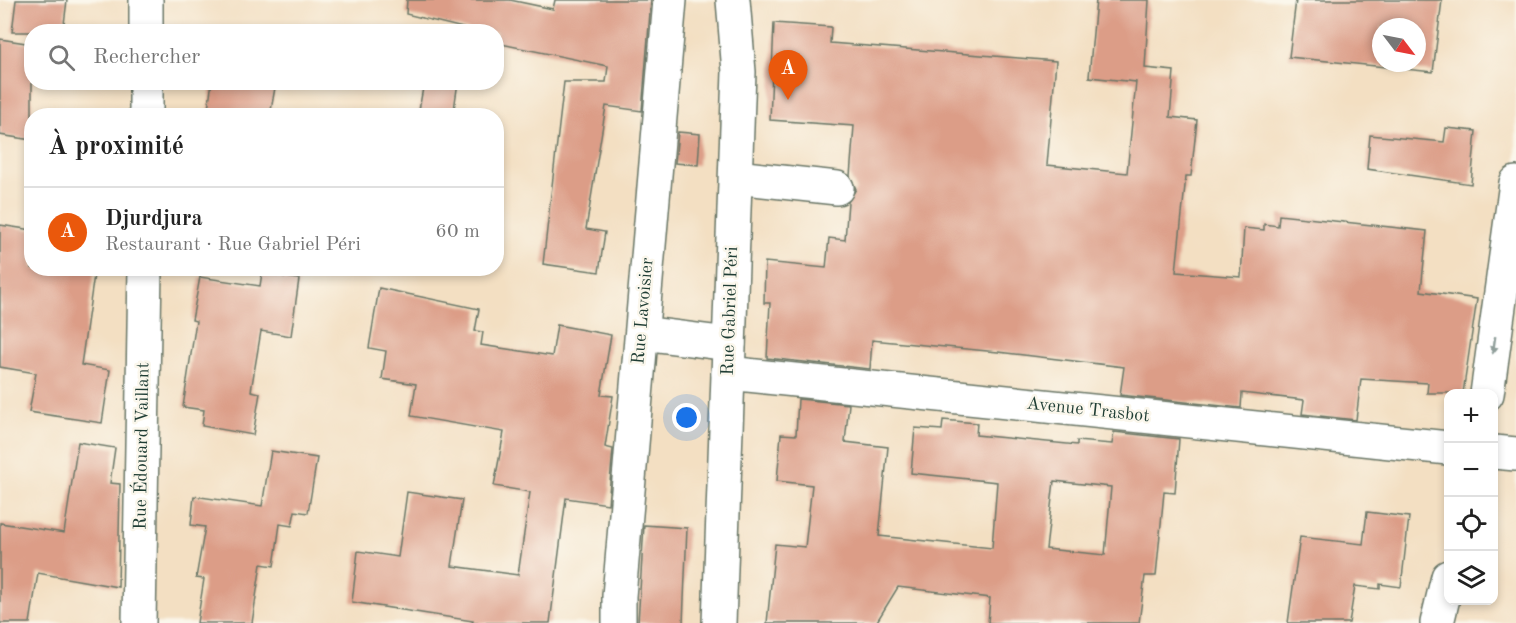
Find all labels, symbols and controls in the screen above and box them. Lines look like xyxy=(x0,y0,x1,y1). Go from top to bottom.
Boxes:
north arrow xyxy=(1372,18,1426,72)
search box xyxy=(24,24,504,90)
icon: search xyxy=(45,41,78,74)
text: Rechercher xyxy=(93,46,200,68)
pin: A xyxy=(768,51,808,100)
text: À proximité xyxy=(48,134,184,160)
text: Djurdjura xyxy=(105,208,203,230)
text: A xyxy=(60,222,75,242)
text: 60 m xyxy=(435,222,480,242)
text: Restaurant · Rue Gabriel Péri xyxy=(105,235,361,255)
street label: Rue Gabriel Péri xyxy=(719,246,741,376)
street label: Rue Lavoisier xyxy=(629,256,657,365)
one-way arrow xyxy=(1489,336,1499,355)
street label: Rue Édouard Vaillant xyxy=(128,362,152,530)
map controls xyxy=(1444,389,1498,605)
button: + xyxy=(1444,389,1498,443)
street label: Avenue Trasbot xyxy=(1026,395,1150,425)
your location xyxy=(672,403,701,432)
button: − xyxy=(1444,443,1498,497)
button: locate xyxy=(1444,497,1498,551)
button: layers xyxy=(1444,551,1498,605)

